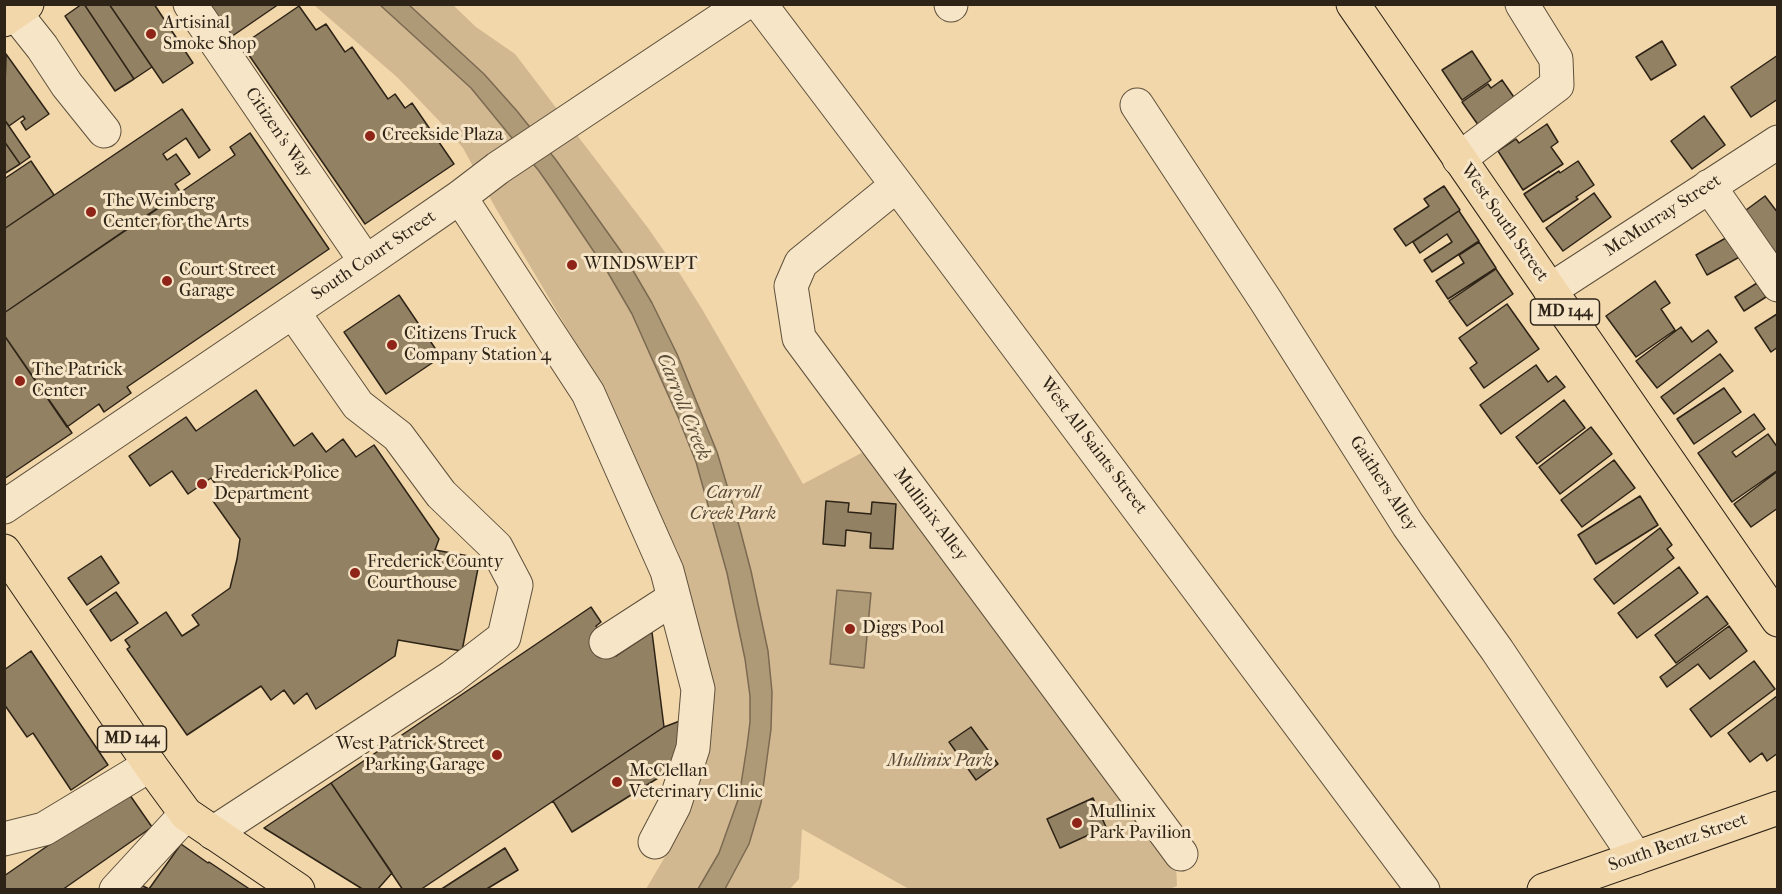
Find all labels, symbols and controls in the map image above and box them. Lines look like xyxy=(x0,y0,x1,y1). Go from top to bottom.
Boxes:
place label: Artisinal Smoke Shop xyxy=(163,13,256,56)
marker: Artisinal Smoke Shop xyxy=(144,27,158,41)
street label: Citizen's Way xyxy=(240,84,316,182)
place label: Creekside Plaza xyxy=(382,125,503,147)
marker: Creekside Plaza xyxy=(363,129,377,143)
street label: West South Street xyxy=(1455,160,1553,286)
street label: McMurray Street xyxy=(1601,170,1725,262)
place label: The Weinberg Center for the Arts xyxy=(103,191,249,234)
marker: The Weinberg Center for the Arts xyxy=(84,205,98,219)
street label: South Court Street xyxy=(308,206,440,306)
place label: WINDSWEPT xyxy=(584,254,697,276)
marker: WINDSWEPT xyxy=(565,258,579,272)
place label: Court Street Garage xyxy=(179,260,276,302)
marker: Court Street Garage xyxy=(160,274,174,288)
road number: MD 144 xyxy=(1530,299,1600,325)
place label: Citizens Truck Company Station 4 xyxy=(404,324,551,366)
marker: Citizens Truck Company Station 4 xyxy=(385,338,399,352)
water label: Carroll Creek xyxy=(651,350,715,464)
place label: The Patrick Center xyxy=(32,360,123,403)
street label: West All Saints Street xyxy=(1035,373,1151,519)
marker: The Patrick Center xyxy=(13,374,27,388)
street label: Gaithers Alley xyxy=(1344,432,1422,536)
place label: Frederick Police Department xyxy=(214,463,339,506)
street label: Mullinix Alley xyxy=(888,464,972,566)
marker: Frederick Police Department xyxy=(195,477,209,491)
park label: Carroll Creek Park xyxy=(690,483,776,526)
place label: Frederick County Courthouse xyxy=(367,552,503,594)
marker: Frederick County Courthouse xyxy=(348,566,362,580)
place label: Diggs Pool xyxy=(862,618,944,640)
marker: Diggs Pool xyxy=(843,622,857,636)
road number: MD 144 xyxy=(98,726,166,752)
place label: West Patrick Street Parking Garage xyxy=(336,734,485,777)
marker: West Patrick Street Parking Garage xyxy=(490,748,504,762)
park label: Mullinix Park xyxy=(887,751,993,773)
place label: McClellan Veterinary Clinic xyxy=(629,761,763,804)
marker: McClellan Veterinary Clinic xyxy=(610,775,624,789)
place label: Mullinix Park Pavilion xyxy=(1089,802,1191,844)
street label: South Bentz Street xyxy=(1606,809,1750,877)
marker: Mullinix Park Pavilion xyxy=(1070,816,1084,830)

